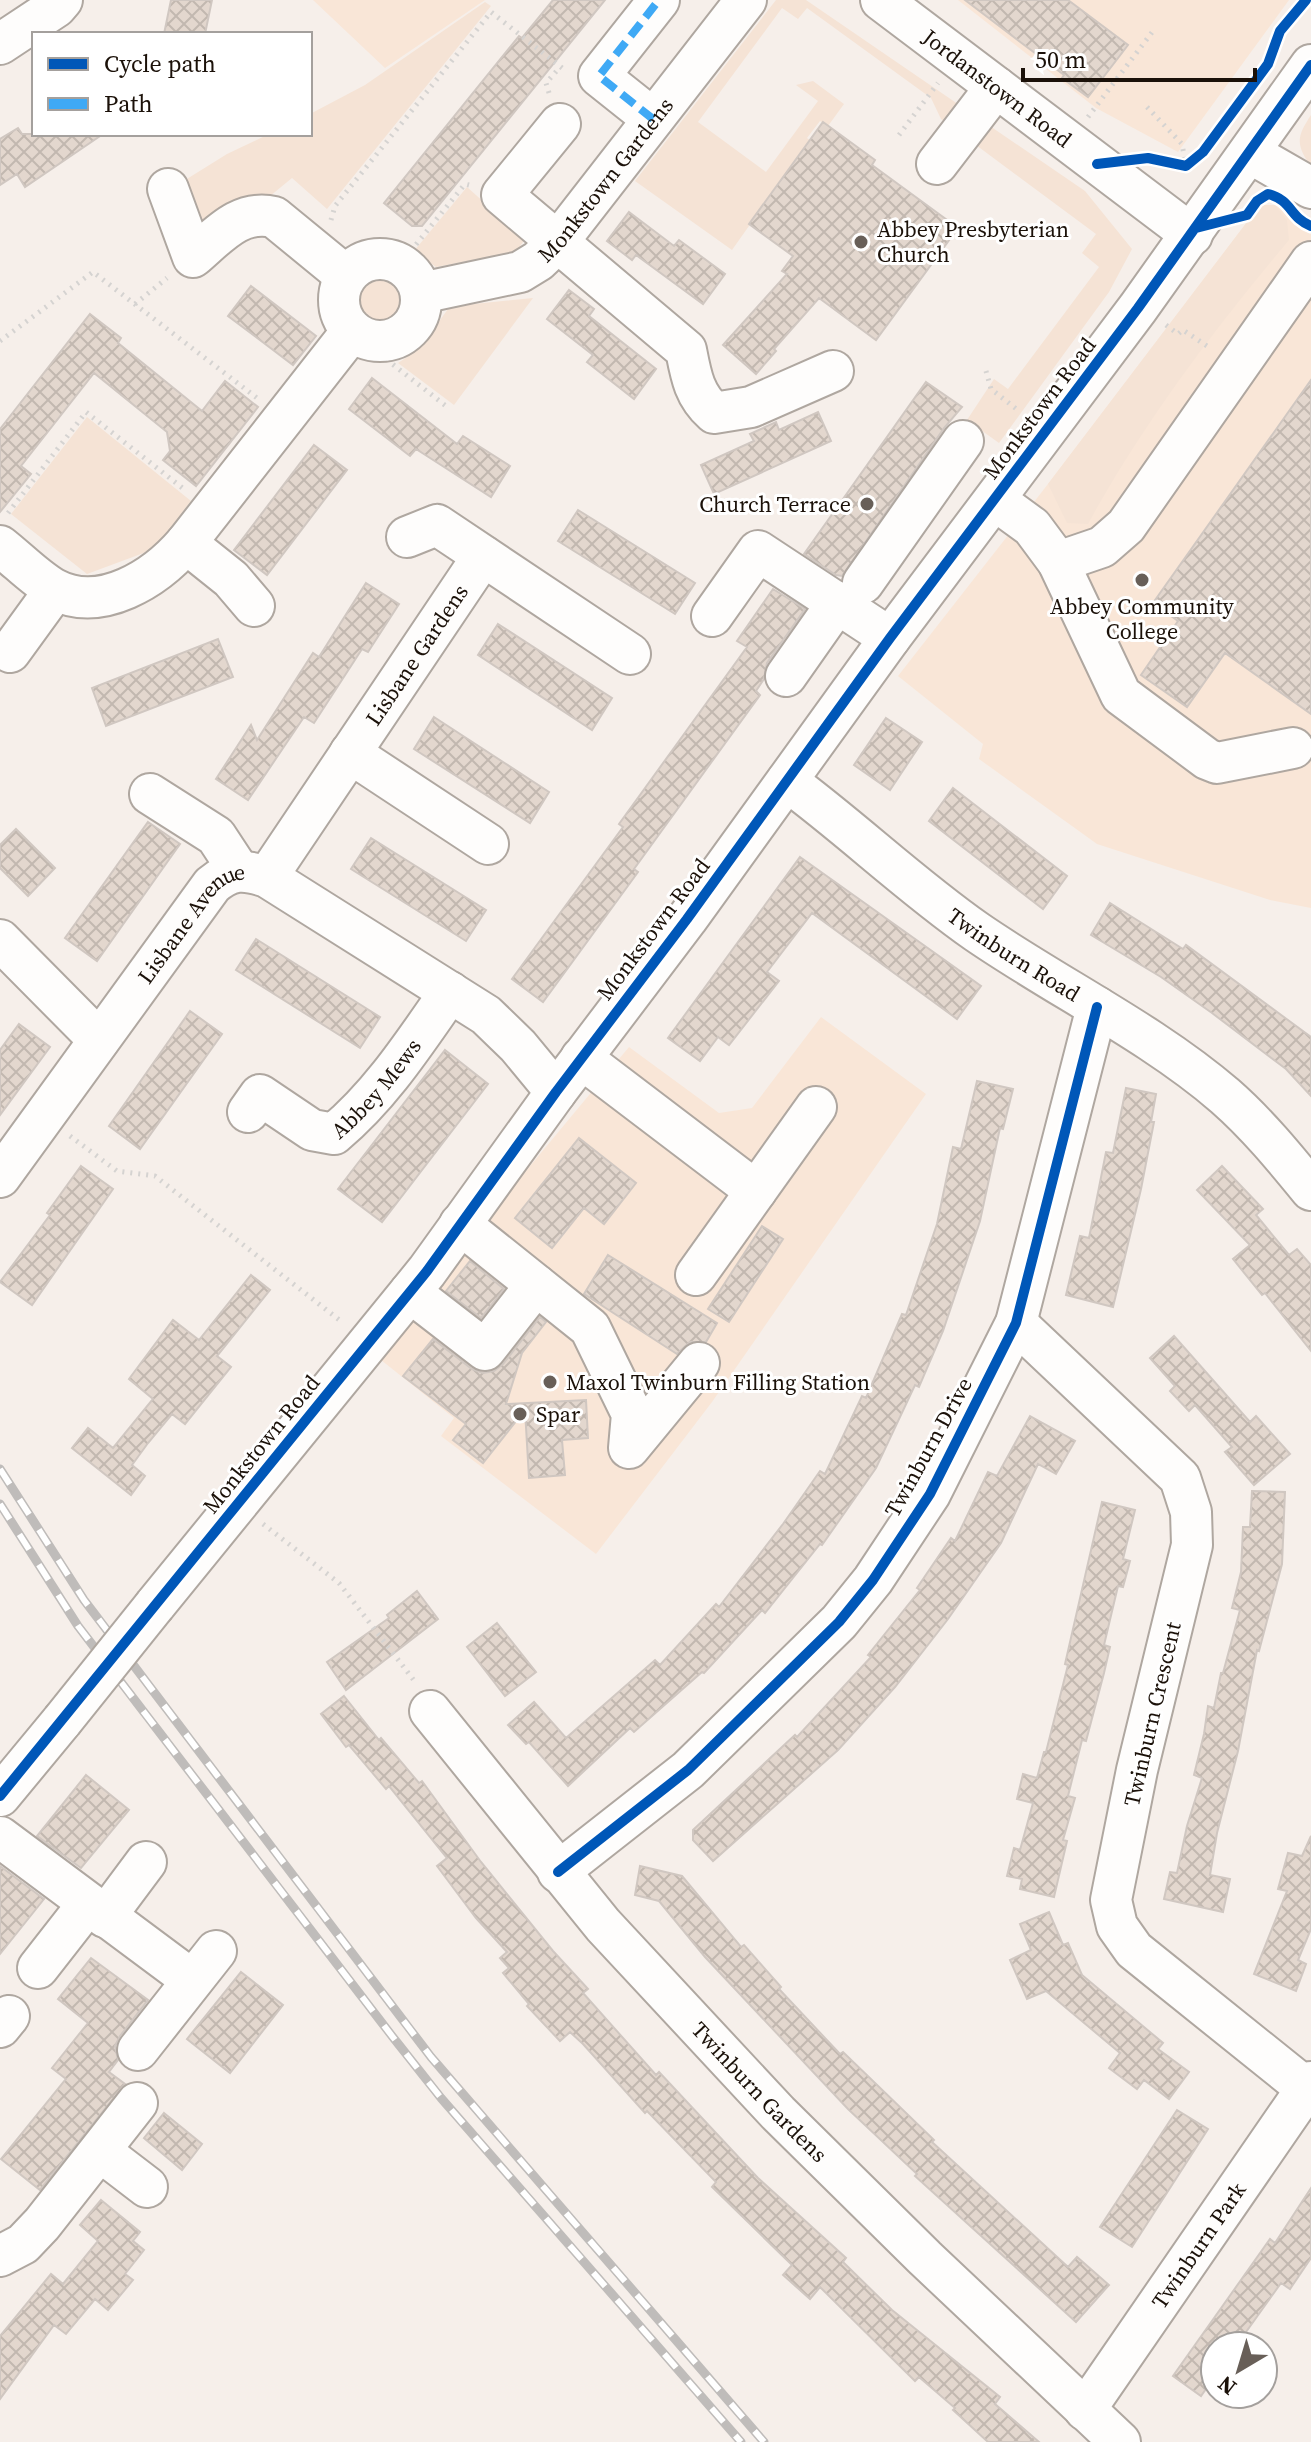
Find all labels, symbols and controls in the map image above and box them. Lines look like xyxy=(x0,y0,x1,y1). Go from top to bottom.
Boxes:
street label: Jordanstown Road xyxy=(916,21,1079,154)
legend xyxy=(32,32,312,136)
scale bar xyxy=(1023,32,1255,82)
text: 50 m xyxy=(1035,43,1086,76)
text: Cycle path xyxy=(104,47,216,80)
text: Path xyxy=(104,87,153,120)
street label: Monkstown Gardens xyxy=(531,91,680,269)
place label: Abbey Presbyterian Church xyxy=(877,214,1069,269)
marker: Abbey Presbyterian Church xyxy=(852,233,870,251)
street label: Monkstown Road xyxy=(976,330,1103,485)
place label: Church Terrace xyxy=(699,489,851,519)
marker: Church Terrace xyxy=(858,495,876,513)
marker: Abbey Community College xyxy=(1133,571,1151,589)
street label: Lisbane Gardens xyxy=(358,578,475,731)
place label: Abbey Community College xyxy=(1050,591,1235,646)
street label: Monkstown Road xyxy=(590,851,717,1006)
street label: Lisbane Avenue xyxy=(130,856,246,990)
street label: Twinburn Road xyxy=(941,901,1086,1009)
street label: Abbey Mews xyxy=(324,1032,428,1145)
place label: Maxol Twinburn Filling Station xyxy=(566,1367,870,1397)
street label: Monkstown Road xyxy=(196,1368,327,1520)
street label: Twinburn Drive xyxy=(877,1372,979,1522)
marker: Maxol Twinburn Filling Station xyxy=(541,1373,559,1391)
place label: Spar xyxy=(536,1399,581,1429)
marker: Spar xyxy=(511,1405,529,1423)
street label: Twinburn Crescent xyxy=(1116,1618,1188,1809)
street label: Twinburn Gardens xyxy=(685,2015,834,2169)
street label: Twinburn Park xyxy=(1144,2175,1253,2315)
north arrow xyxy=(1199,2330,1279,2410)
text: N xyxy=(1211,2369,1242,2403)

